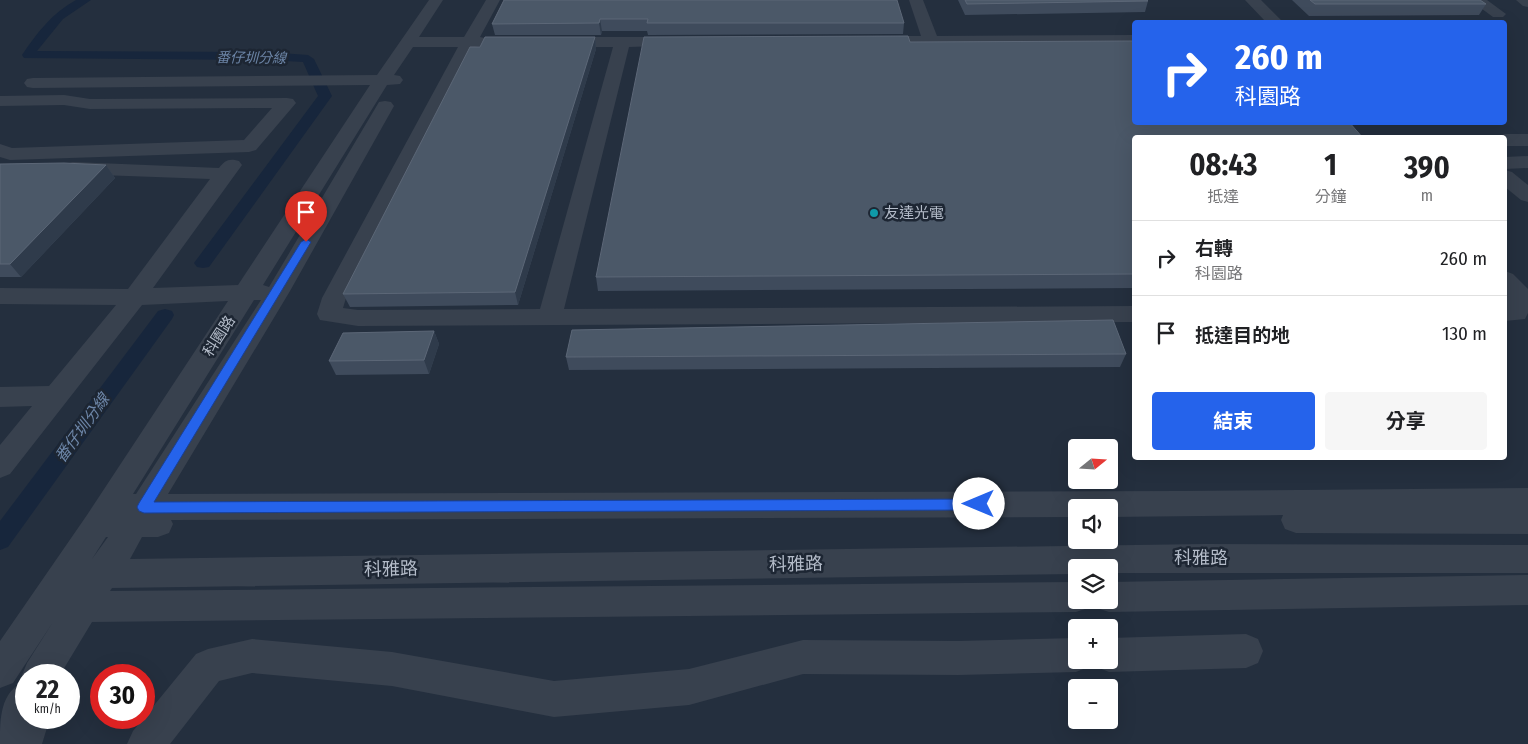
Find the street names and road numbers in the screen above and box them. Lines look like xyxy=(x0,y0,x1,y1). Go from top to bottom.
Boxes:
street label: 科園路 xyxy=(199,312,239,360)
street label: 科雅路 xyxy=(1174,547,1228,569)
street label: 科雅路 xyxy=(769,553,823,575)
street label: 科雅路 xyxy=(364,558,418,580)

